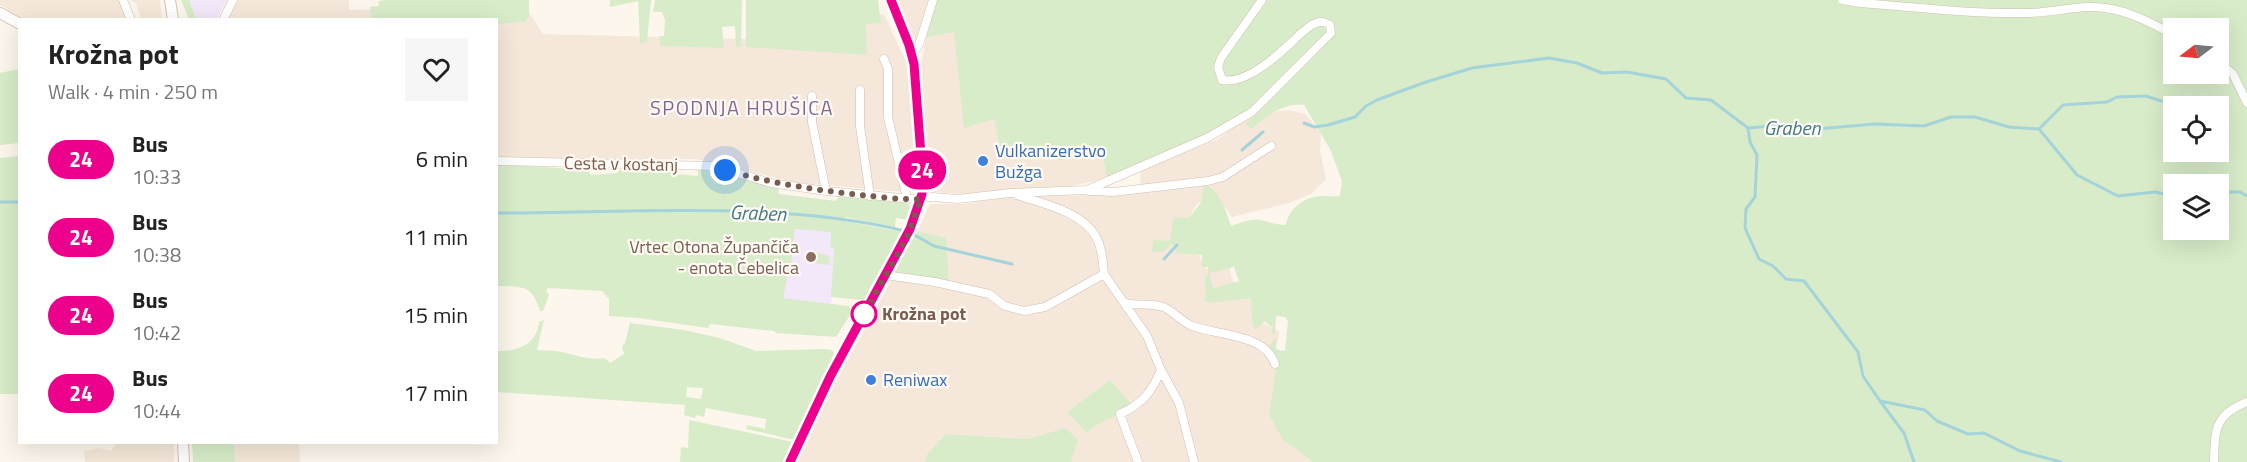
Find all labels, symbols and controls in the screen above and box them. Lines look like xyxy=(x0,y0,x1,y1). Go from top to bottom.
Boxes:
north arrow xyxy=(2163,18,2229,84)
map controls xyxy=(2163,18,2229,240)
text: Krožna pot xyxy=(48,32,179,75)
button: heart xyxy=(405,38,468,101)
text: Walk · 4 min · 250 m xyxy=(48,76,218,107)
district label: SPODNJA HRUŠICA xyxy=(650,92,834,123)
button: locate xyxy=(2163,96,2229,162)
water label: Graben xyxy=(1764,112,1821,143)
text: Bus xyxy=(132,127,168,161)
place label: Vulkanizerstvo Bužga xyxy=(995,137,1106,185)
text: 6 min xyxy=(416,142,468,176)
text: 24 xyxy=(69,143,93,175)
street label: Cesta v kostanj xyxy=(564,149,678,178)
line badge: 24 xyxy=(895,150,949,190)
text: 24 xyxy=(910,154,934,186)
marker: Vulkanizerstvo Bužga xyxy=(976,154,990,168)
your location xyxy=(710,155,740,185)
text: 10:33 xyxy=(132,161,181,192)
button: layers xyxy=(2163,174,2229,240)
water label: Graben xyxy=(729,196,788,229)
text: Bus xyxy=(132,205,168,239)
text: 11 min xyxy=(403,220,468,254)
text: 24 xyxy=(69,221,93,253)
place label: Vrtec Otona Župančiča - enota Čebelica xyxy=(629,233,799,281)
text: 10:38 xyxy=(132,239,181,270)
marker: Vrtec Otona Župančiča - enota Čebelica xyxy=(804,250,818,264)
text: Bus xyxy=(132,283,168,317)
text: 15 min xyxy=(403,298,468,332)
text: 24 xyxy=(69,299,93,331)
place label: Krožna pot xyxy=(882,300,966,327)
marker: Krožna pot xyxy=(851,301,877,327)
text: 10:42 xyxy=(132,317,181,348)
text: Bus xyxy=(132,361,168,395)
place label: Reniwax xyxy=(883,366,947,393)
marker: Reniwax xyxy=(864,373,878,387)
text: 17 min xyxy=(403,376,468,410)
text: 24 xyxy=(69,377,93,409)
text: 10:44 xyxy=(132,395,181,426)

